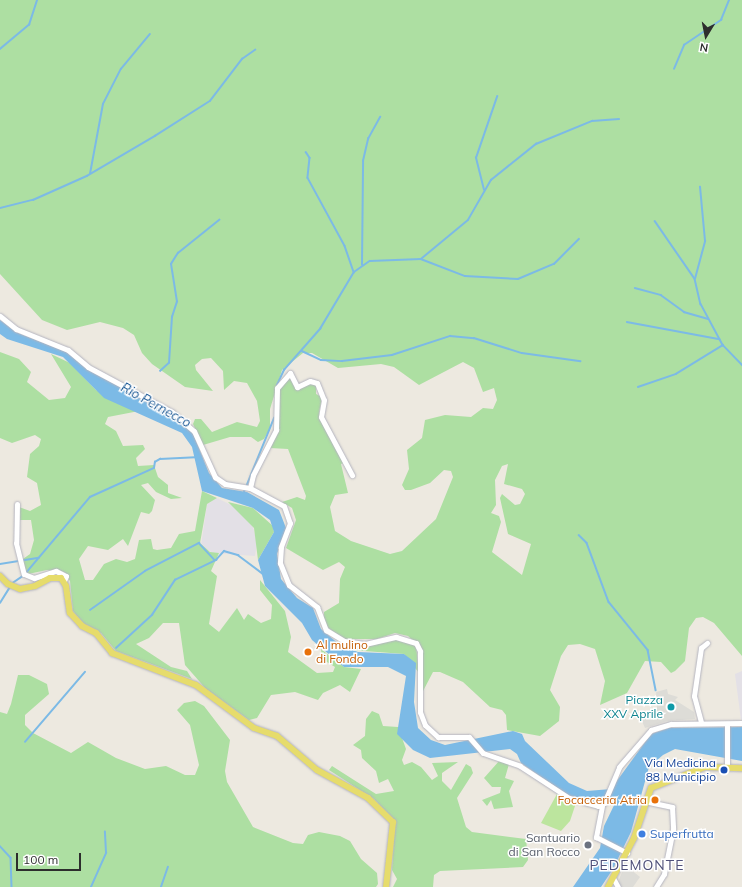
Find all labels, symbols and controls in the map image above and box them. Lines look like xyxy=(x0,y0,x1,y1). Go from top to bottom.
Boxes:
north arrow xyxy=(686,16,726,56)
text: N xyxy=(699,40,709,55)
water label: Rio Pernecco xyxy=(118,379,194,431)
place label: Al mulino di Fondo xyxy=(316,638,368,666)
marker: Al mulino di Fondo xyxy=(303,647,313,657)
place label: Piazza XXV Aprile xyxy=(603,693,663,721)
marker: Piazza XXV Aprile xyxy=(666,702,676,712)
place label: Via Medicina 88 Municipio xyxy=(645,756,716,784)
marker: Via Medicina 88 Municipio xyxy=(719,765,729,775)
place label: Focacceria Atria xyxy=(558,793,647,807)
marker: Focacceria Atria xyxy=(650,795,660,805)
place label: Superfrutta xyxy=(650,827,714,841)
marker: Superfrutta xyxy=(637,829,647,839)
place label: Santuario di San Rocco xyxy=(508,831,580,859)
marker: Santuario di San Rocco xyxy=(583,840,593,850)
scale bar xyxy=(18,845,83,871)
text: 100 m xyxy=(23,852,58,867)
district label: PEDEMONTE xyxy=(589,857,685,873)

